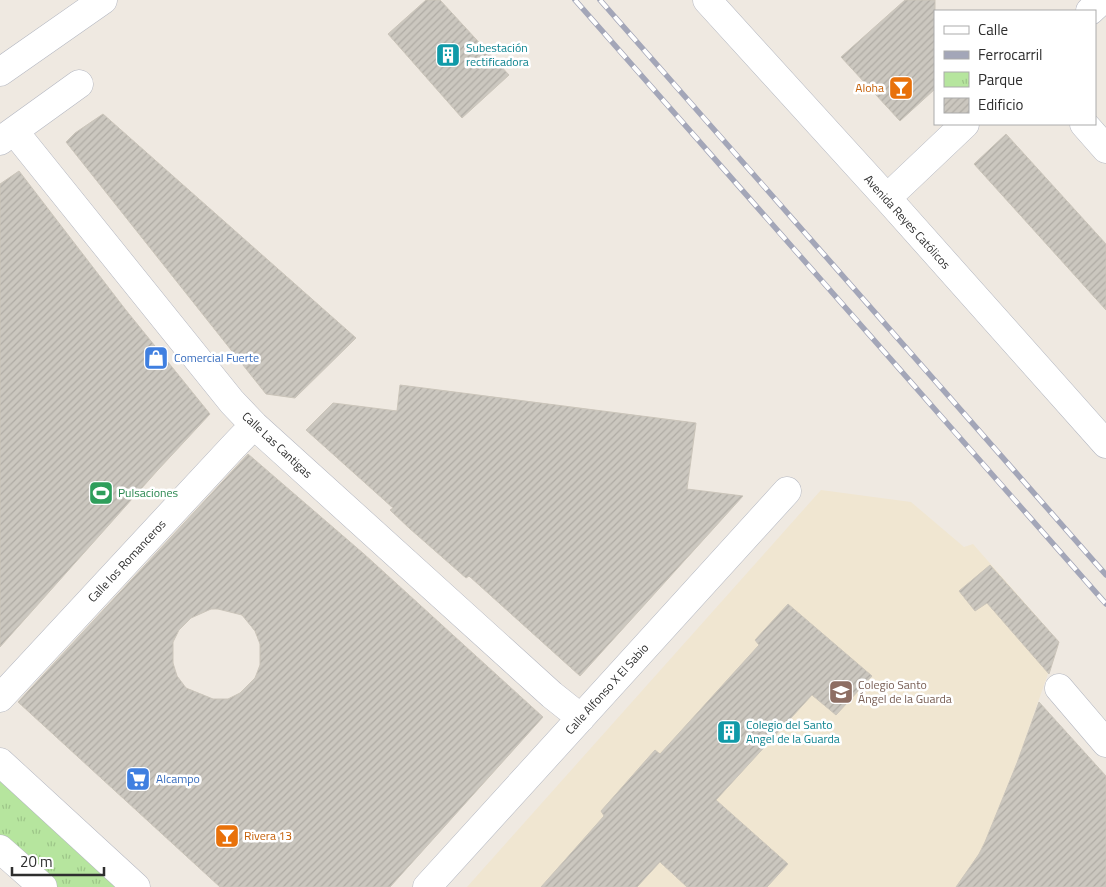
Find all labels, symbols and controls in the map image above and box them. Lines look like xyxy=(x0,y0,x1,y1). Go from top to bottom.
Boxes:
legend xyxy=(934,10,1096,125)
text: Calle xyxy=(978,18,1008,41)
place label: Subestación rectificadora xyxy=(466,38,529,71)
building icon: Subestación rectificadora xyxy=(435,42,461,68)
text: Ferrocarril xyxy=(978,43,1043,66)
text: Parque xyxy=(978,68,1023,91)
bar icon: Aloha xyxy=(888,75,914,101)
place label: Aloha xyxy=(855,78,884,97)
text: Edificio xyxy=(978,93,1023,116)
street label: Avenida Reyes Católicos xyxy=(860,170,955,273)
shop icon: Comercial Fuerte xyxy=(143,345,169,371)
place label: Comercial Fuerte xyxy=(174,348,259,367)
street label: Calle Las Cantigas xyxy=(238,407,317,483)
sports icon: Pulsaciones xyxy=(88,480,114,506)
place label: Pulsaciones xyxy=(118,483,179,502)
street label: Calle los Romanceros xyxy=(83,515,170,606)
street label: Calle Alfonso X El Sabio xyxy=(560,639,653,739)
place label: Colegio Santo Ángel de la Guarda xyxy=(858,675,952,708)
school or university icon: Colegio Santo Ángel de la Guarda xyxy=(828,679,854,705)
place label: Colegio del Santo Angel de la Guarda xyxy=(746,715,840,748)
building icon: Colegio del Santo Angel de la Guarda xyxy=(716,719,742,745)
supermarket icon: Alcampo xyxy=(125,766,151,792)
place label: Alcampo xyxy=(156,769,200,788)
bar icon: Rivera 13 xyxy=(214,823,240,849)
place label: Rivera 13 xyxy=(244,826,292,845)
scale bar xyxy=(12,844,105,876)
text: 20 m xyxy=(20,850,53,873)

